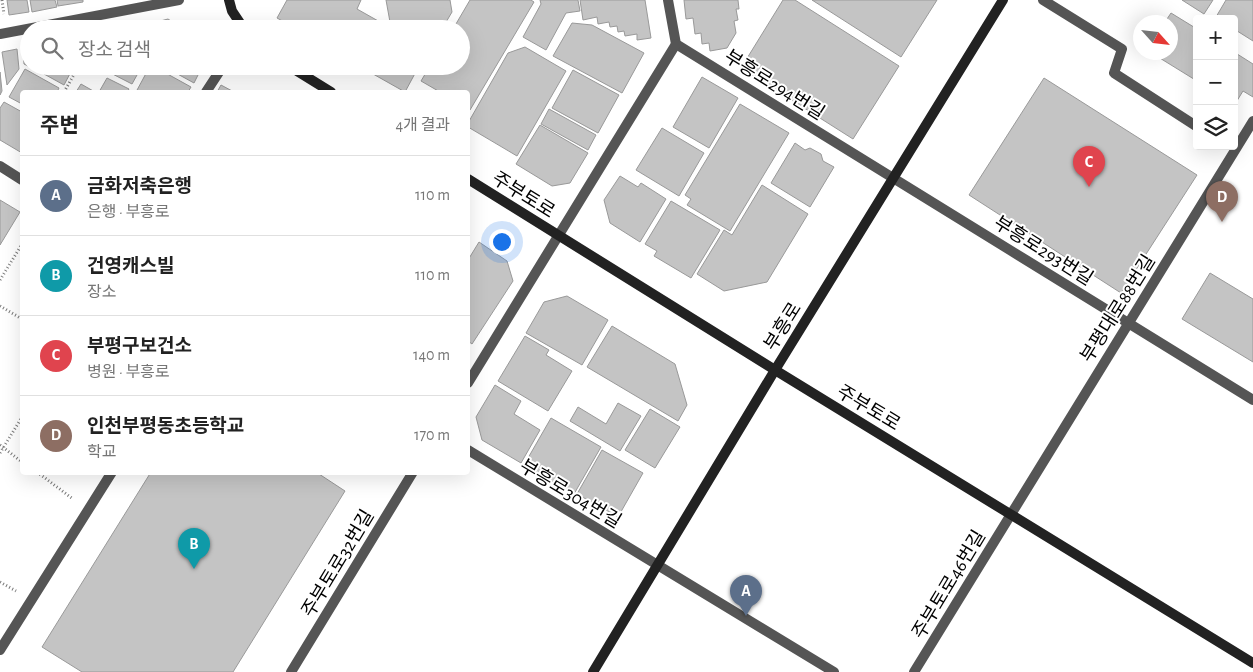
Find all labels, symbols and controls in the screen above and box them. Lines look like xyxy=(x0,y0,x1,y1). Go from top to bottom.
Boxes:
north arrow xyxy=(1133,15,1178,60)
map controls xyxy=(1193,15,1238,150)
button: + xyxy=(1193,15,1238,60)
search box xyxy=(20,20,470,75)
icon: search xyxy=(38,34,66,62)
text: 장소 검색 xyxy=(78,41,151,60)
street label: 부흥로294번길 xyxy=(721,46,828,124)
button: − xyxy=(1193,60,1238,105)
button: layers xyxy=(1193,105,1238,150)
text: 주변 xyxy=(40,115,79,136)
text: 4개 결과 xyxy=(396,117,450,133)
pin: C xyxy=(1073,146,1105,187)
street label: 주부토로 xyxy=(489,168,558,222)
text: 금화저축은행 xyxy=(87,177,192,196)
pin: D xyxy=(1206,181,1238,222)
text: A xyxy=(51,187,61,203)
text: 110 m xyxy=(415,187,450,203)
text: 은행 · 부흥로 xyxy=(87,204,170,220)
street label: 부흥로293번길 xyxy=(990,212,1097,289)
your location xyxy=(489,229,515,255)
street label: 부평대로88번길 xyxy=(1077,251,1159,366)
text: 건영캐스빌 xyxy=(87,257,174,276)
text: B xyxy=(51,267,61,283)
text: 110 m xyxy=(415,267,450,283)
text: 장소 xyxy=(87,284,116,300)
street label: 부흥로 xyxy=(760,299,805,354)
text: 부평구보건소 xyxy=(87,337,192,356)
text: C xyxy=(52,347,60,363)
text: 140 m xyxy=(413,347,450,363)
text: 병원 · 부흥로 xyxy=(87,364,170,380)
street label: 주부토로 xyxy=(833,381,904,434)
text: 인천부평동초등학교 xyxy=(87,417,244,436)
text: D xyxy=(51,427,61,443)
text: 170 m xyxy=(414,427,450,443)
text: 학교 xyxy=(87,444,116,460)
street label: 부흥로304번길 xyxy=(516,456,625,532)
street label: 주부토로32번길 xyxy=(298,506,378,621)
street label: 주부토로46번길 xyxy=(909,527,989,642)
pin: B xyxy=(178,528,210,569)
pin: A xyxy=(730,575,762,616)

